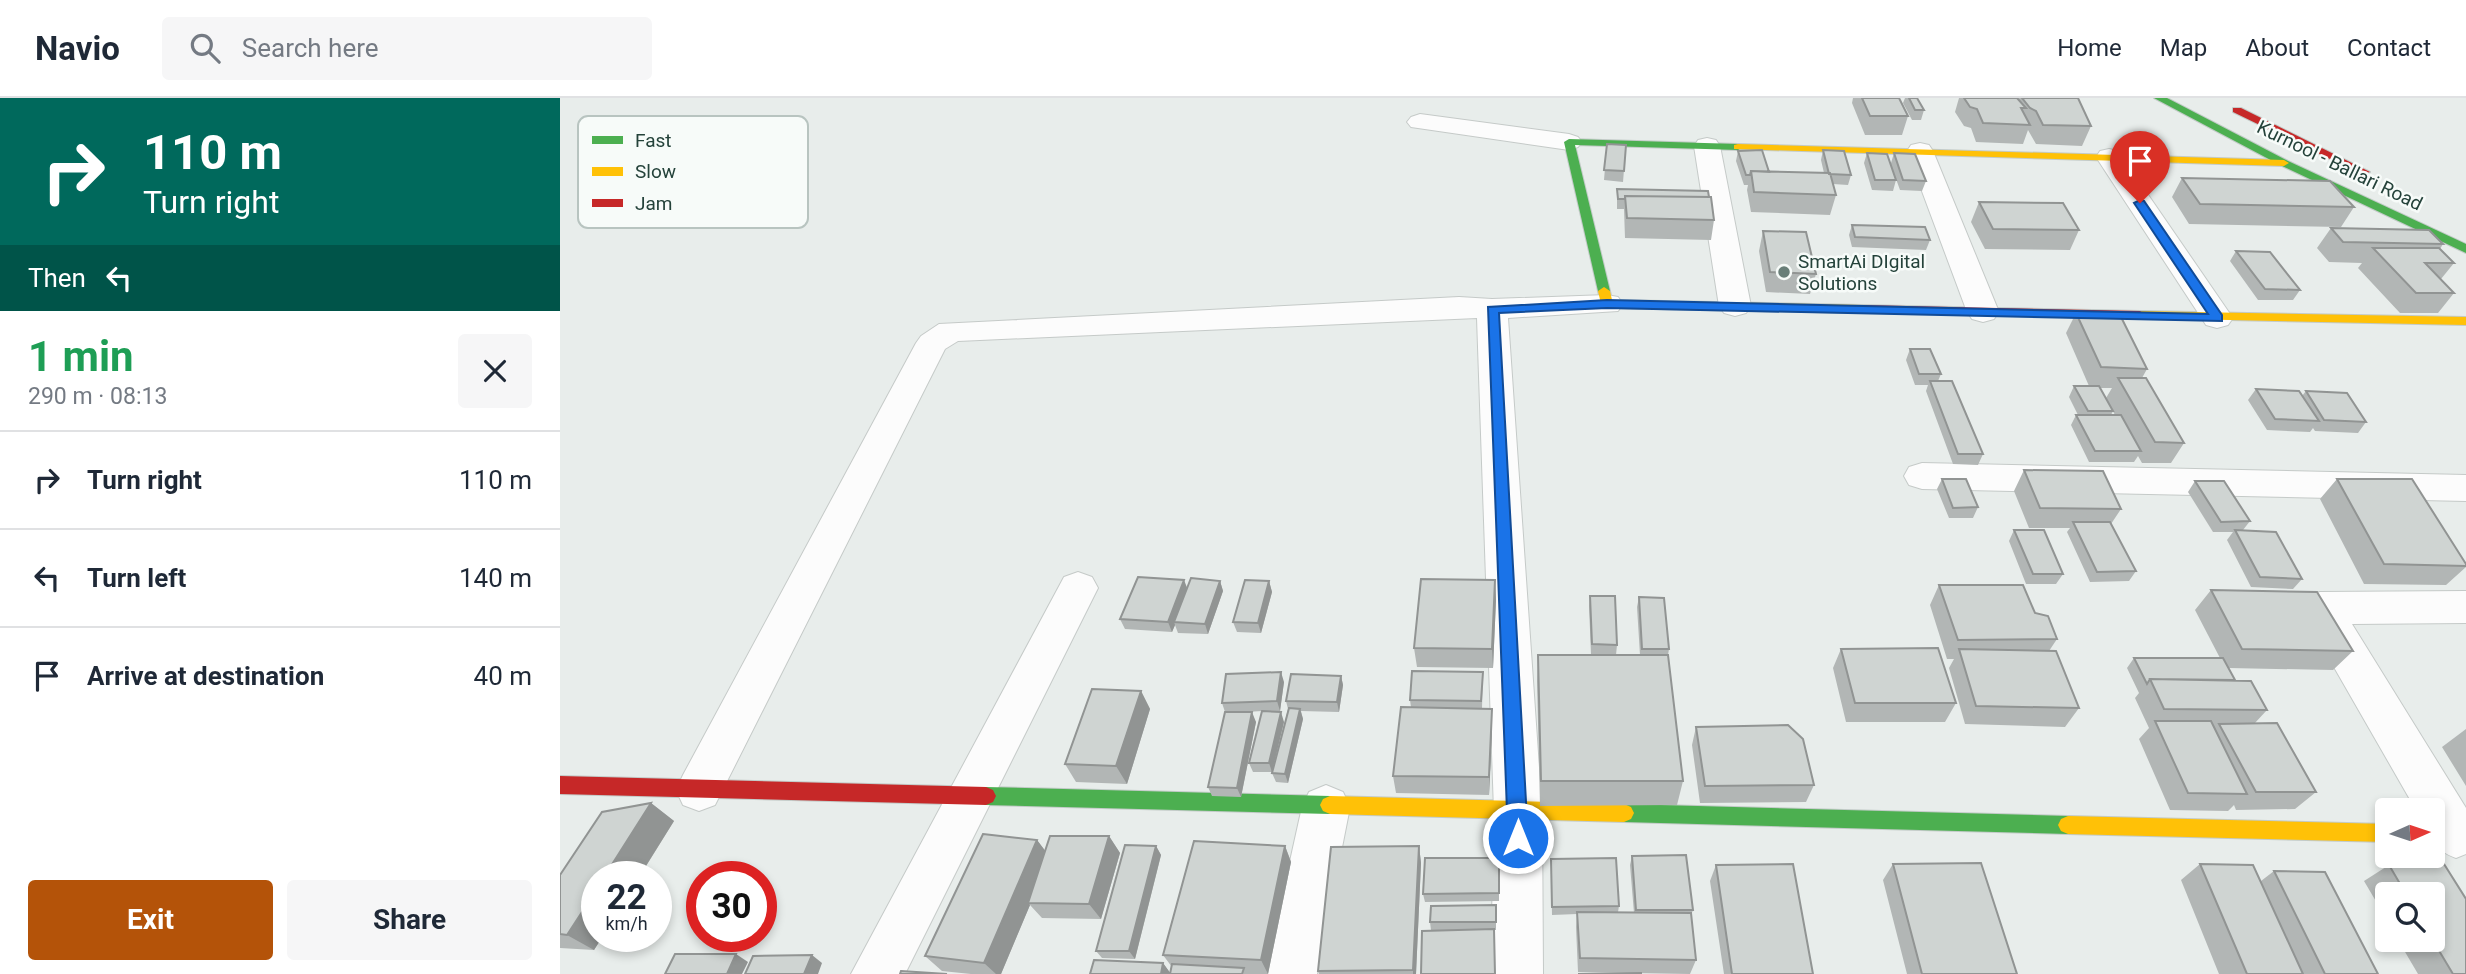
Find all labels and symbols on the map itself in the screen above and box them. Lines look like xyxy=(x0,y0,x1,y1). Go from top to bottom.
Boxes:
street label: Kurnool - Ballari Road xyxy=(2253,115,2426,216)
legend xyxy=(578,116,808,228)
text: Fast xyxy=(635,129,672,152)
pin xyxy=(2110,131,2170,203)
text: Slow xyxy=(635,160,676,183)
text: Jam xyxy=(635,192,672,215)
place label: SmartAi DIgital Solutions xyxy=(1798,250,1925,295)
marker: SmartAi DIgital Solutions xyxy=(1776,264,1792,280)
north arrow xyxy=(2375,798,2445,868)
position arrow xyxy=(1481,801,1555,875)
speed limit sign: 30 xyxy=(686,861,777,952)

